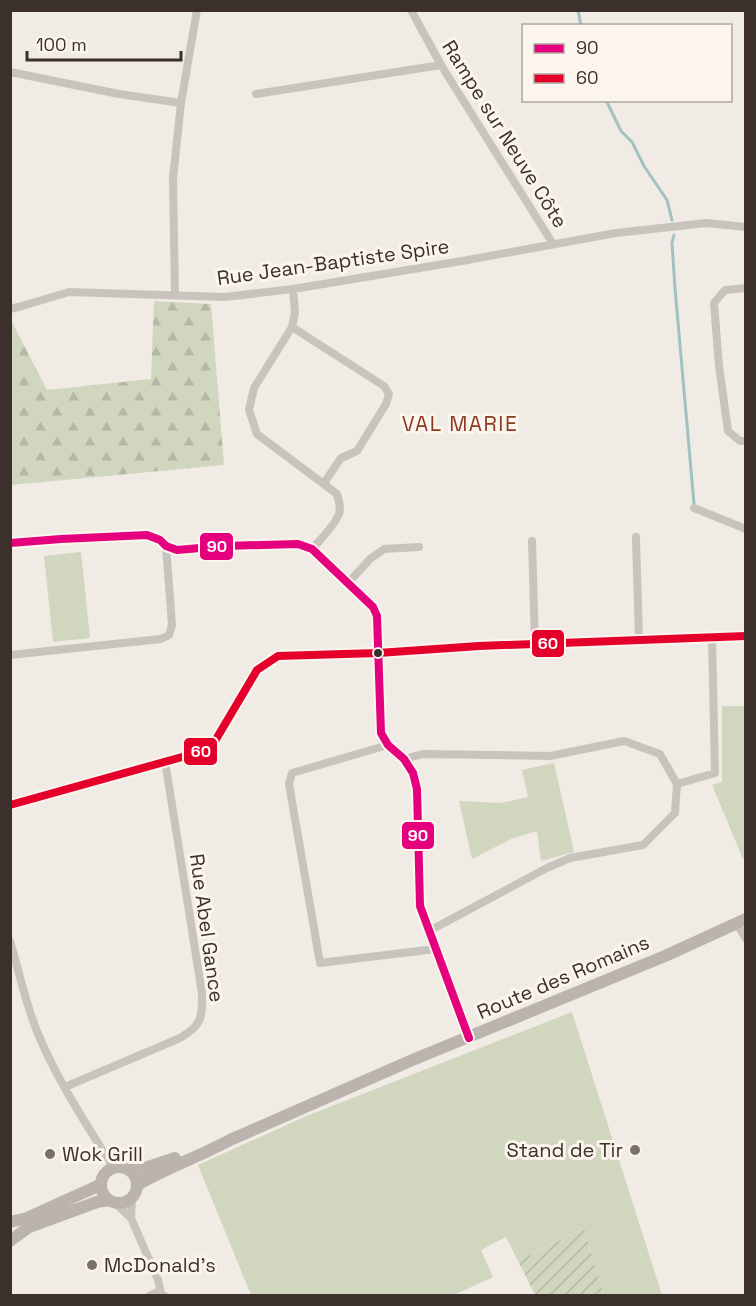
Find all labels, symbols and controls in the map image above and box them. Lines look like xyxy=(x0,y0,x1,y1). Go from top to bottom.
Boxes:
scale bar xyxy=(27,24,182,62)
legend xyxy=(522,24,732,102)
text: 100 m xyxy=(36,33,87,56)
street label: Rampe sur Neuve Côte xyxy=(437,35,573,233)
text: 90 xyxy=(576,36,599,59)
text: 60 xyxy=(576,66,599,89)
street label: Rue Jean-Baptiste Spire xyxy=(215,233,451,291)
district label: VAL MARIE xyxy=(402,410,518,437)
line badge: 90 xyxy=(199,532,234,561)
text: 90 xyxy=(207,536,227,557)
line badge: 60 xyxy=(531,629,565,658)
text: 60 xyxy=(538,633,558,654)
unlabelled marker xyxy=(372,647,384,659)
line badge: 60 xyxy=(183,737,218,766)
text: 60 xyxy=(191,741,211,762)
line badge: 90 xyxy=(401,821,435,850)
text: 90 xyxy=(408,825,428,846)
street label: Rue Abel Gance xyxy=(184,852,230,1004)
street label: Route des Romains xyxy=(473,929,653,1025)
place label: Stand de Tir xyxy=(506,1137,623,1163)
place label: Wok Grill xyxy=(62,1141,143,1167)
marker: Stand de Tir xyxy=(628,1143,642,1157)
marker: Wok Grill xyxy=(43,1147,57,1161)
place label: McDonald's xyxy=(104,1252,216,1278)
marker: McDonald's xyxy=(85,1258,99,1272)

